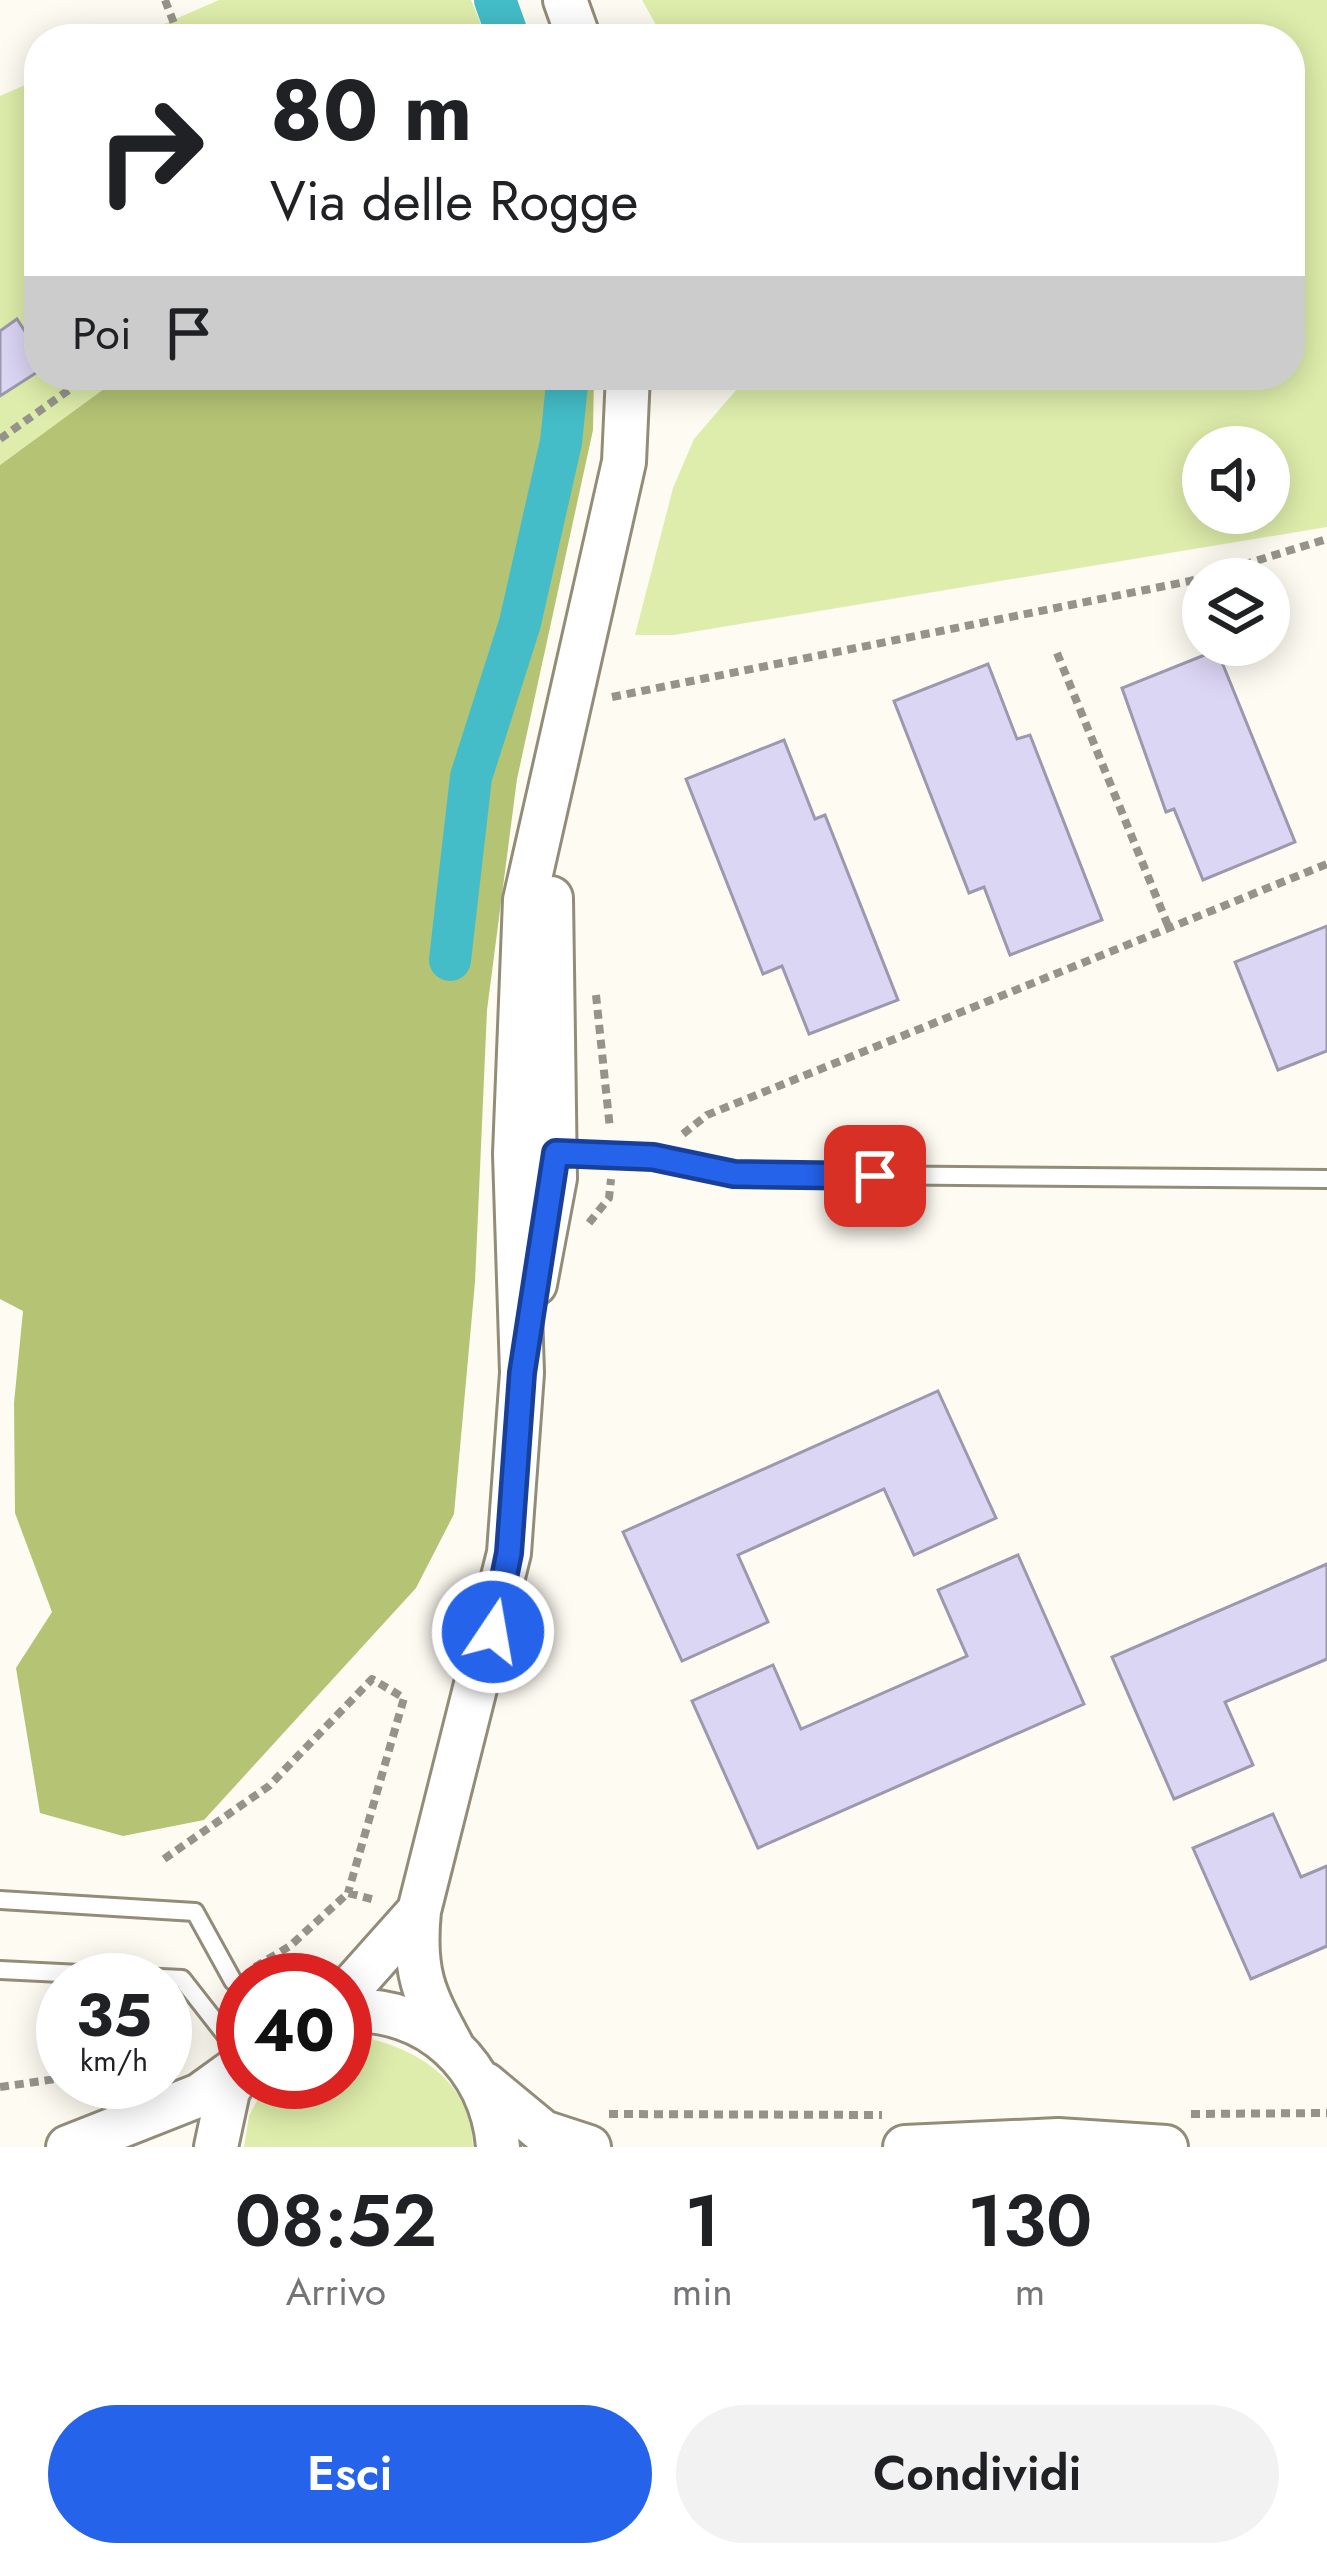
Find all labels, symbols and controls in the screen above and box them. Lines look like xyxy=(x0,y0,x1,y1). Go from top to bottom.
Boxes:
text: 80 m xyxy=(270,50,472,172)
icon: right xyxy=(72,72,228,228)
text: Via delle Rogge xyxy=(270,162,638,240)
icon: arrive xyxy=(156,300,222,366)
text: Poi xyxy=(72,301,132,366)
map controls xyxy=(1182,426,1290,666)
button: sound xyxy=(1182,426,1290,534)
button: layers xyxy=(1182,558,1290,666)
pin xyxy=(824,1125,926,1227)
icon: arrive xyxy=(842,1143,908,1209)
position arrow xyxy=(430,1569,556,1695)
speed limit sign: 40 xyxy=(216,1953,372,2109)
text: 35 xyxy=(76,1972,152,2059)
text: km/h xyxy=(80,2039,148,2082)
text: 08:52 xyxy=(235,2169,437,2273)
text: 1 xyxy=(685,2169,720,2273)
text: 130 xyxy=(968,2169,1092,2273)
text: Arrivo xyxy=(286,2263,386,2320)
text: min xyxy=(672,2263,733,2320)
text: m xyxy=(1015,2263,1045,2320)
button: Esci xyxy=(48,2405,652,2543)
button: Condividi xyxy=(676,2405,1279,2543)

